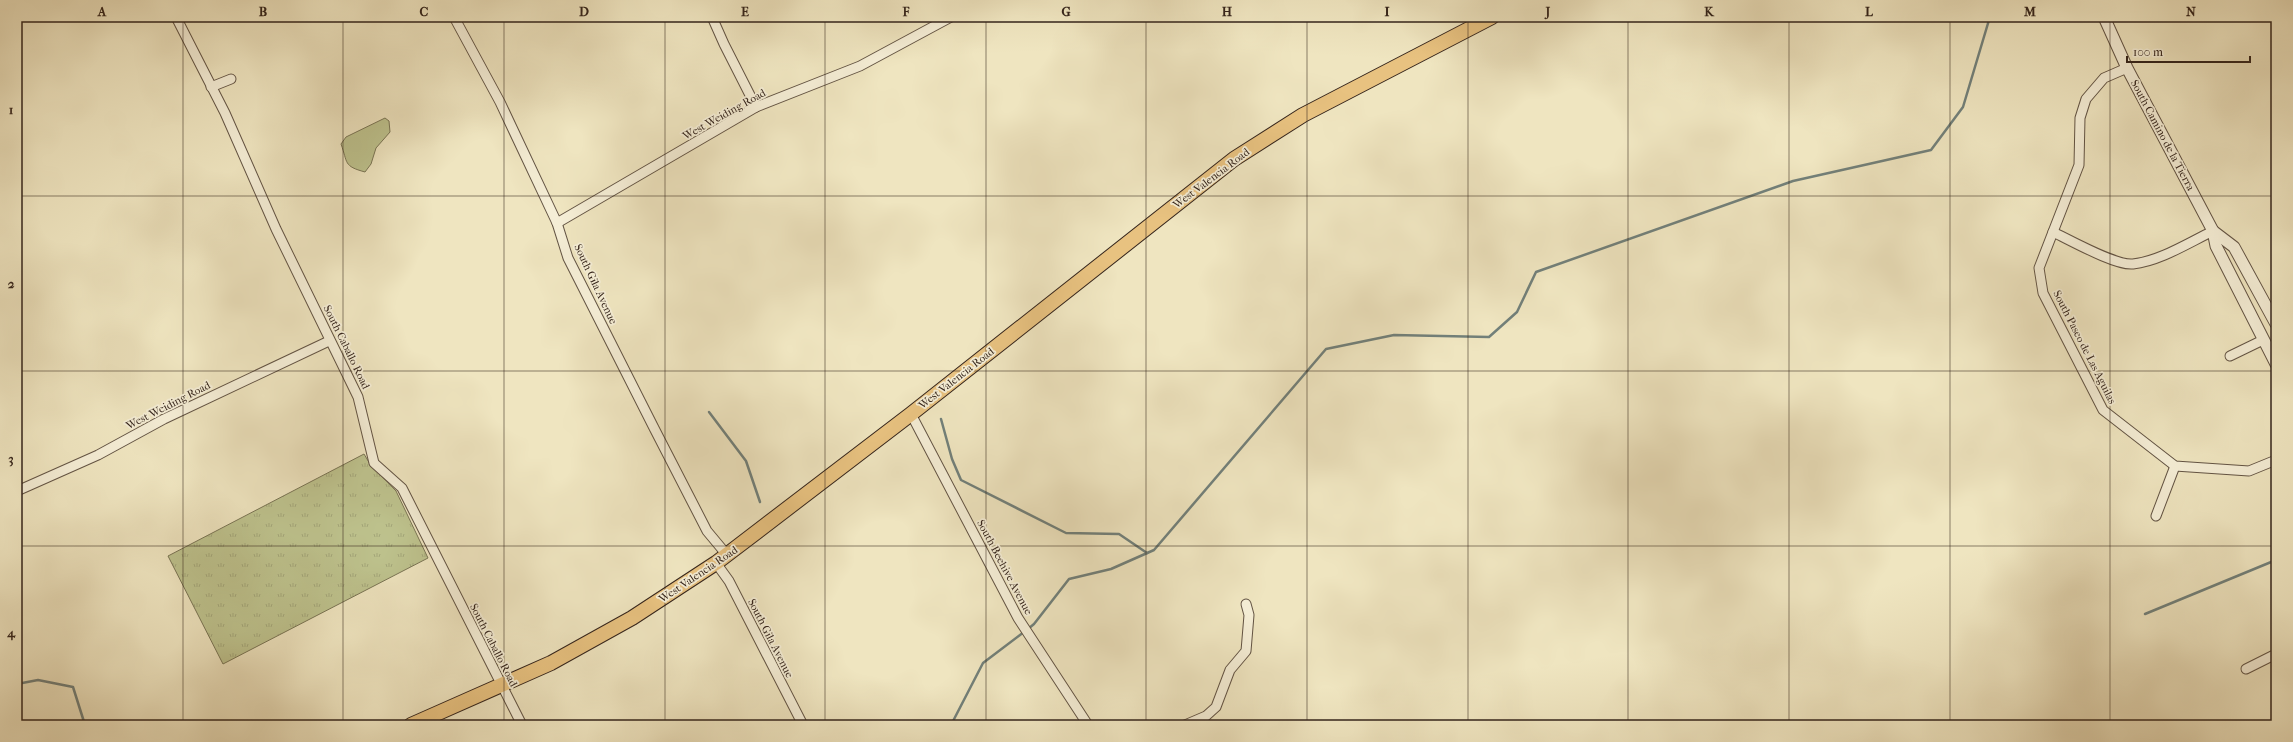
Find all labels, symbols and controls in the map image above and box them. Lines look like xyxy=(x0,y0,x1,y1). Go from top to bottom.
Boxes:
text: A xyxy=(97,4,107,19)
text: B xyxy=(259,4,268,19)
text: C xyxy=(420,4,429,19)
text: D xyxy=(579,4,589,19)
text: E xyxy=(741,4,749,19)
text: F xyxy=(902,4,910,19)
text: G xyxy=(1061,4,1071,19)
text: H xyxy=(1222,4,1233,19)
text: I xyxy=(1384,4,1390,19)
text: J xyxy=(1544,4,1551,20)
text: K xyxy=(1704,4,1715,19)
text: L xyxy=(1865,4,1874,19)
text: M xyxy=(2023,4,2036,19)
text: N xyxy=(2186,4,2196,19)
scale bar xyxy=(2127,38,2250,64)
text: 100 m xyxy=(2133,45,2163,59)
street label: South Camino de la Tierra xyxy=(2128,78,2198,194)
street label: West Weiding Road xyxy=(680,86,769,143)
text: 1 xyxy=(9,102,14,117)
street label: West Valencia Road xyxy=(1170,145,1253,212)
street label: South Gila Avenue xyxy=(571,242,620,327)
text: 2 xyxy=(8,276,15,291)
street label: South Paseo de Las Aguilas xyxy=(2050,288,2119,406)
street label: South Caballo Road xyxy=(321,303,373,392)
street label: West Valencia Road xyxy=(915,344,997,413)
street label: West Weiding Road xyxy=(123,378,213,433)
text: 3 xyxy=(8,451,14,467)
street label: South Beehive Avenue xyxy=(974,518,1035,617)
street label: West Valencia Road xyxy=(656,543,741,606)
street label: South Gila Avenue xyxy=(745,597,796,680)
street label: South Caballo Road xyxy=(467,601,521,690)
text: 4 xyxy=(6,625,16,641)

